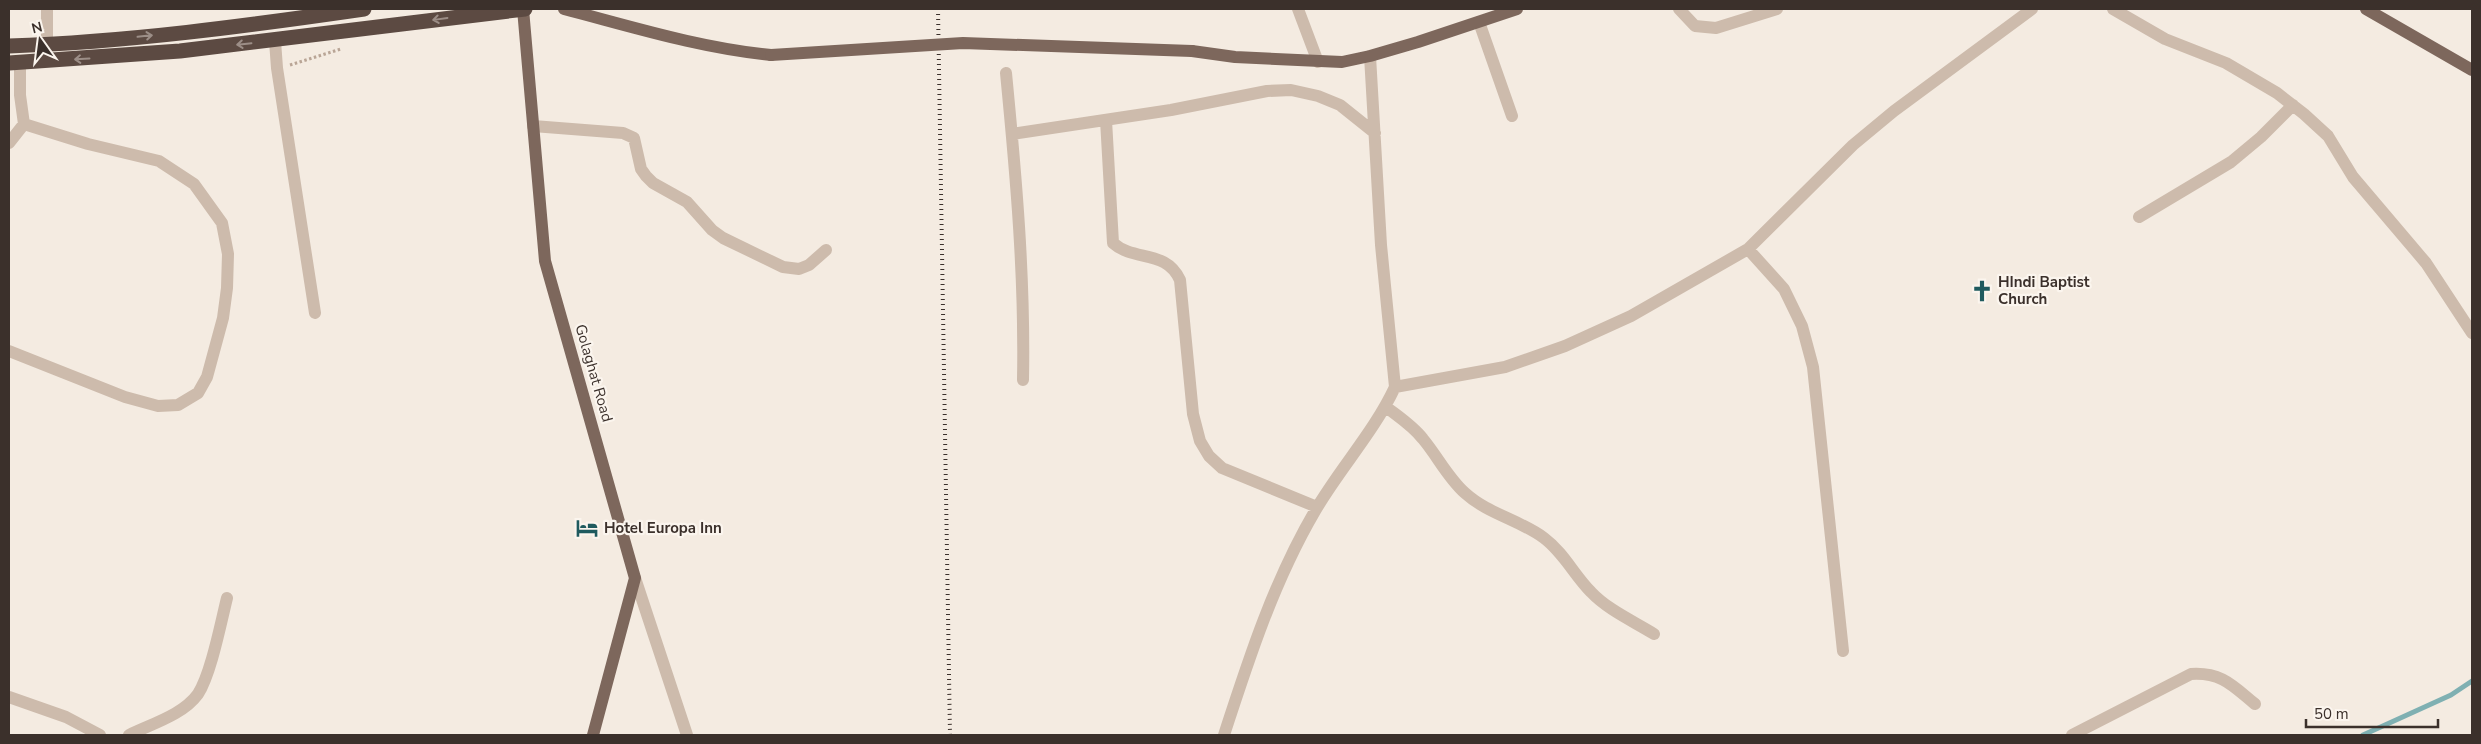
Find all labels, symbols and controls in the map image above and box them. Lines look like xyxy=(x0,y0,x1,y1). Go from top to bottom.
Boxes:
one-way arrow xyxy=(432,14,448,24)
north arrow xyxy=(15,15,65,65)
text: N xyxy=(30,17,44,38)
one-way arrow xyxy=(136,31,152,41)
one-way arrow xyxy=(236,39,252,49)
one-way arrow xyxy=(75,55,91,64)
place label: HIndi Baptist Church xyxy=(1998,272,2090,309)
church icon: HIndi Baptist Church xyxy=(1969,278,1995,304)
street label: Golaghat Road xyxy=(570,322,618,424)
hotel icon: Hotel Europa Inn xyxy=(574,515,600,541)
place label: Hotel Europa Inn xyxy=(604,518,722,538)
scale bar xyxy=(2306,696,2438,728)
text: 50 m xyxy=(2314,704,2349,724)

